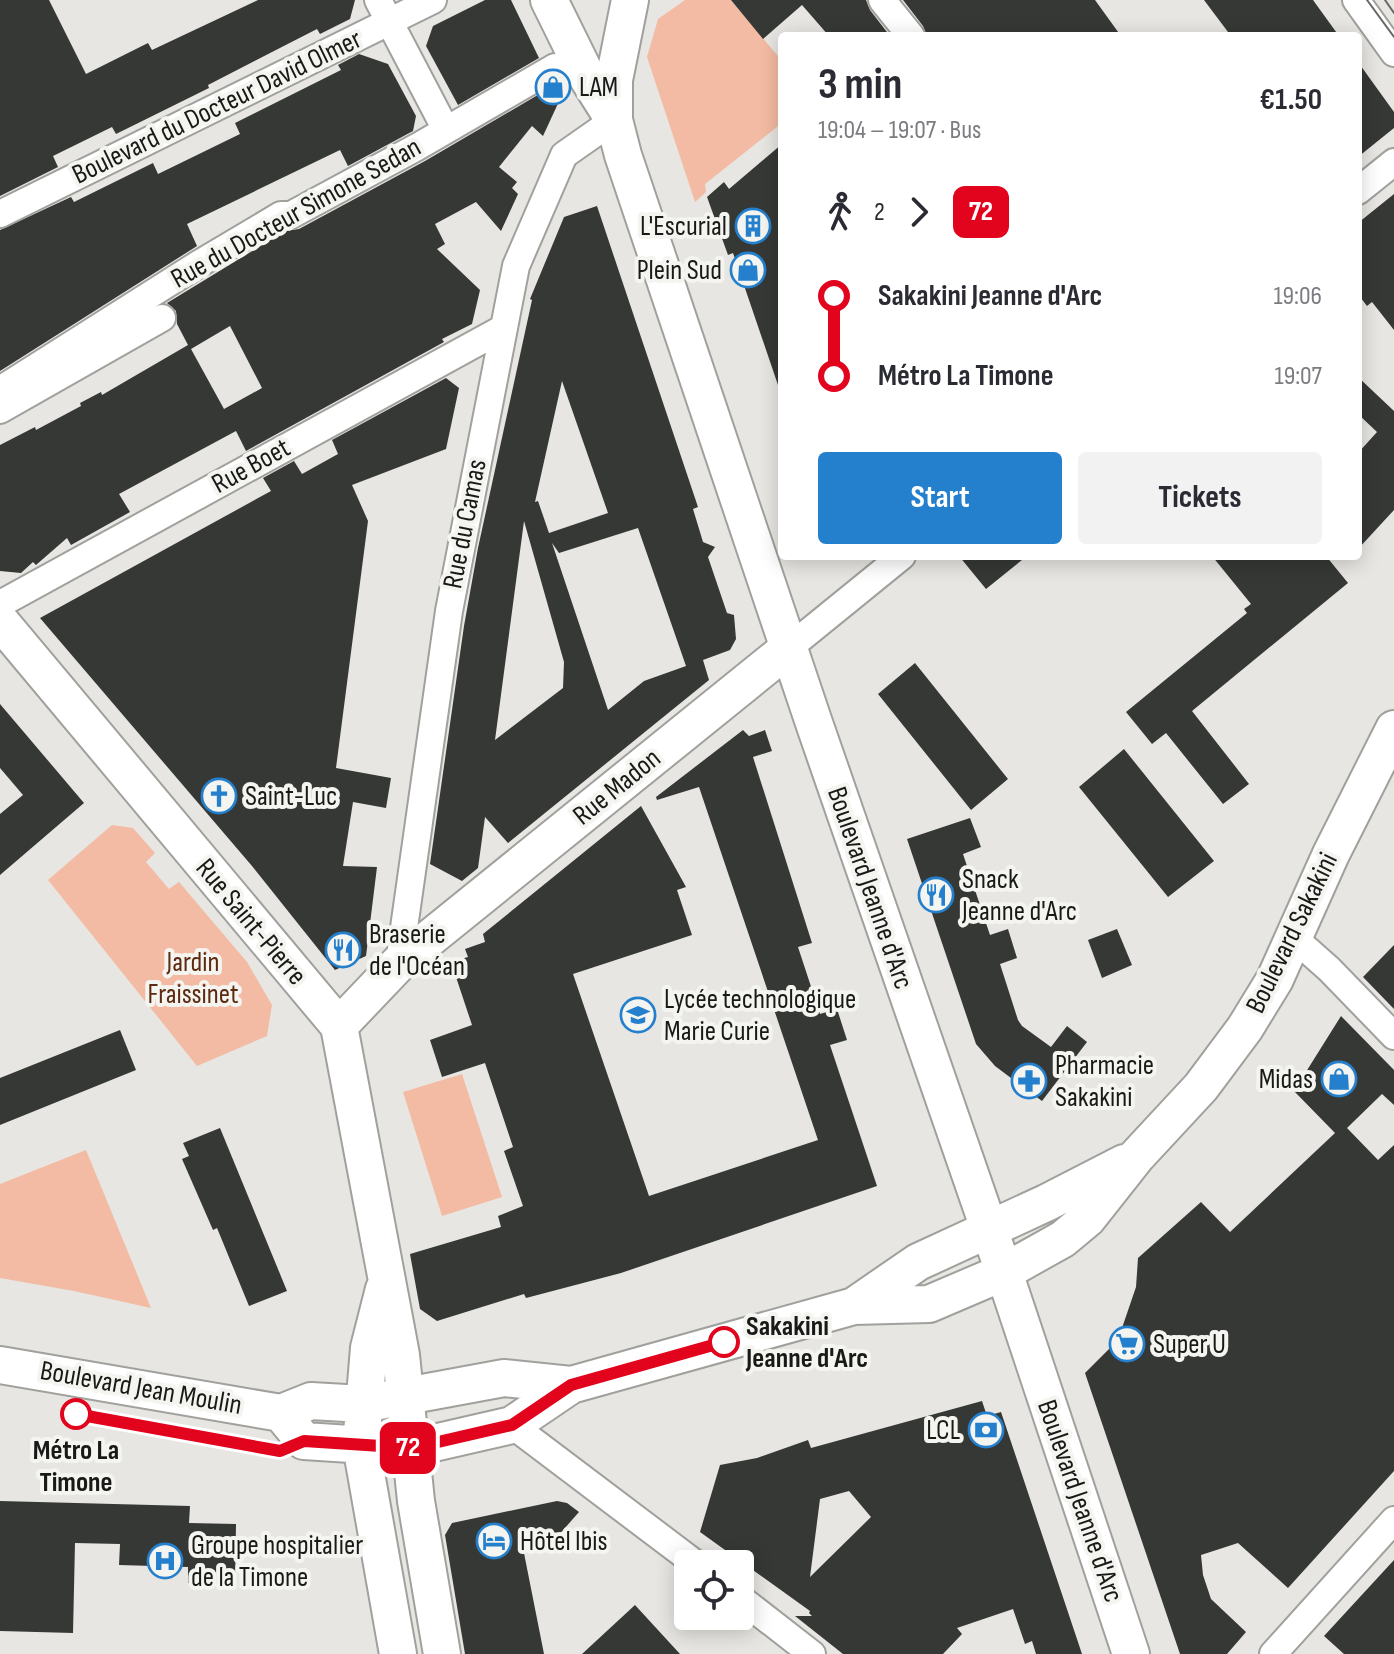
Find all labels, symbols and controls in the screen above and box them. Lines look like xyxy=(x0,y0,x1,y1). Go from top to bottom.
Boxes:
street label: Boulevard du Docteur David Olmer xyxy=(67,23,367,191)
text: 3 min xyxy=(818,58,902,111)
shop icon: LAM xyxy=(534,68,572,106)
place label: LAM xyxy=(579,71,618,104)
text: €1.50 xyxy=(1260,82,1322,118)
text: 19:04 – 19:07 · Bus xyxy=(818,115,981,146)
street label: Rue du Docteur Simone Sedan xyxy=(165,131,427,295)
icon: walk xyxy=(818,190,862,234)
icon: forward xyxy=(897,190,941,234)
text: 72 xyxy=(969,195,993,228)
text: 2 xyxy=(874,197,885,228)
building icon: L'Escurial xyxy=(734,207,772,245)
place label: L'Escurial xyxy=(640,210,727,243)
shop icon: Plein Sud xyxy=(729,251,767,289)
place label: Plein Sud xyxy=(637,254,722,287)
text: Sakakini Jeanne d'Arc xyxy=(878,278,1102,314)
text: 19:06 xyxy=(1274,281,1322,312)
text: Métro La Timone xyxy=(878,358,1054,394)
text: 19:07 xyxy=(1275,361,1322,392)
street label: Rue Boet xyxy=(206,431,296,501)
button: Start xyxy=(818,452,1062,544)
button: Tickets xyxy=(1078,452,1322,544)
street label: Rue du Camas xyxy=(436,457,494,591)
street label: Rue Madon xyxy=(567,742,667,832)
church icon: Saint-Luc xyxy=(200,777,238,815)
place label: Saint-Luc xyxy=(245,780,337,813)
street label: Boulevard Jeanne d'Arc xyxy=(820,782,920,994)
street label: Boulevard Sakakini xyxy=(1239,847,1345,1019)
street label: Rue Saint-Pierre xyxy=(189,852,313,992)
place label: Snack Jeanne d'Arc xyxy=(961,863,1077,928)
restaurant icon: Snack Jeanne d'Arc xyxy=(917,876,955,914)
place label: Braserie de l'Océan xyxy=(369,918,465,983)
restaurant icon: Braserie de l'Océan xyxy=(324,931,362,969)
park label: Jardin Fraissinet xyxy=(148,946,238,1011)
place label: Lycée technologique Marie Curie xyxy=(664,983,856,1048)
school or university icon: Lycée technologique Marie Curie xyxy=(619,996,657,1034)
place label: Pharmacie Sakakini xyxy=(1055,1049,1154,1114)
shop icon: Midas xyxy=(1320,1060,1358,1098)
pharmacy icon: Pharmacie Sakakini xyxy=(1010,1062,1048,1100)
place label: Midas xyxy=(1259,1063,1313,1096)
place label: Sakakini Jeanne d'Arc xyxy=(745,1310,868,1375)
supermarket icon: Super U xyxy=(1108,1325,1146,1363)
marker: Sakakini Jeanne d'Arc xyxy=(709,1327,739,1357)
place label: Super U xyxy=(1153,1328,1226,1361)
street label: Boulevard Jean Moulin xyxy=(38,1354,244,1422)
street label: Boulevard Jeanne d'Arc xyxy=(1030,1395,1130,1607)
marker: Métro La Timone xyxy=(61,1399,91,1429)
bank icon: LCL xyxy=(967,1411,1005,1449)
place label: LCL xyxy=(926,1414,960,1447)
line badge: 72 xyxy=(372,1422,444,1474)
text: 72 xyxy=(396,1431,420,1464)
place label: Métro La Timone xyxy=(33,1434,119,1499)
hotel icon: Hôtel Ibis xyxy=(475,1522,513,1560)
place label: Hôtel Ibis xyxy=(520,1525,608,1558)
place label: Groupe hospitalier de la Timone xyxy=(191,1529,363,1594)
hospital icon: Groupe hospitalier de la Timone xyxy=(146,1542,184,1580)
map controls xyxy=(674,1550,754,1630)
button: locate xyxy=(674,1550,754,1630)

